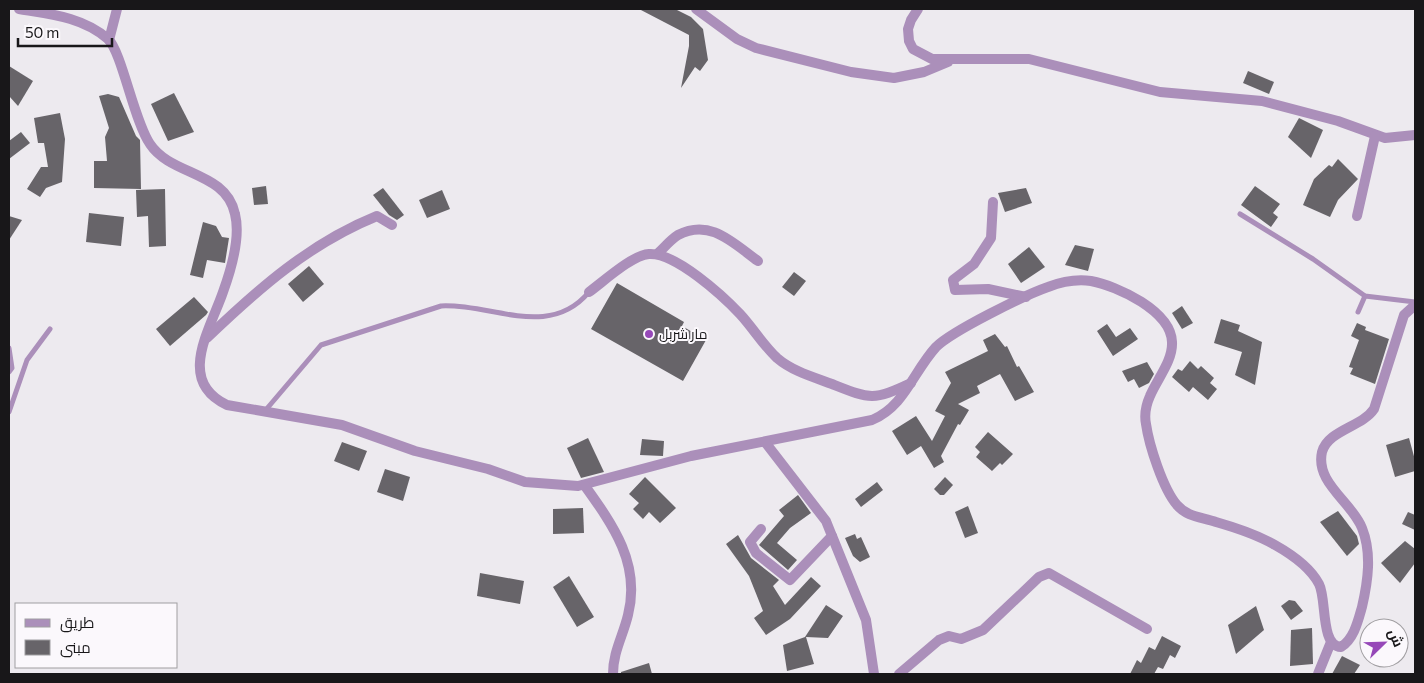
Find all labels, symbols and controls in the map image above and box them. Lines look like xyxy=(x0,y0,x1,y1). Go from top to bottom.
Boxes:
scale bar xyxy=(18,15,111,47)
text: 50 m xyxy=(25,23,59,41)
place label: مار شربل xyxy=(659,325,708,342)
marker: مار شربل xyxy=(643,328,655,340)
legend xyxy=(15,603,178,668)
text: طريق xyxy=(60,613,94,633)
north arrow xyxy=(1359,618,1409,668)
text: ش xyxy=(1384,626,1408,650)
text: مبنى xyxy=(60,638,91,658)

